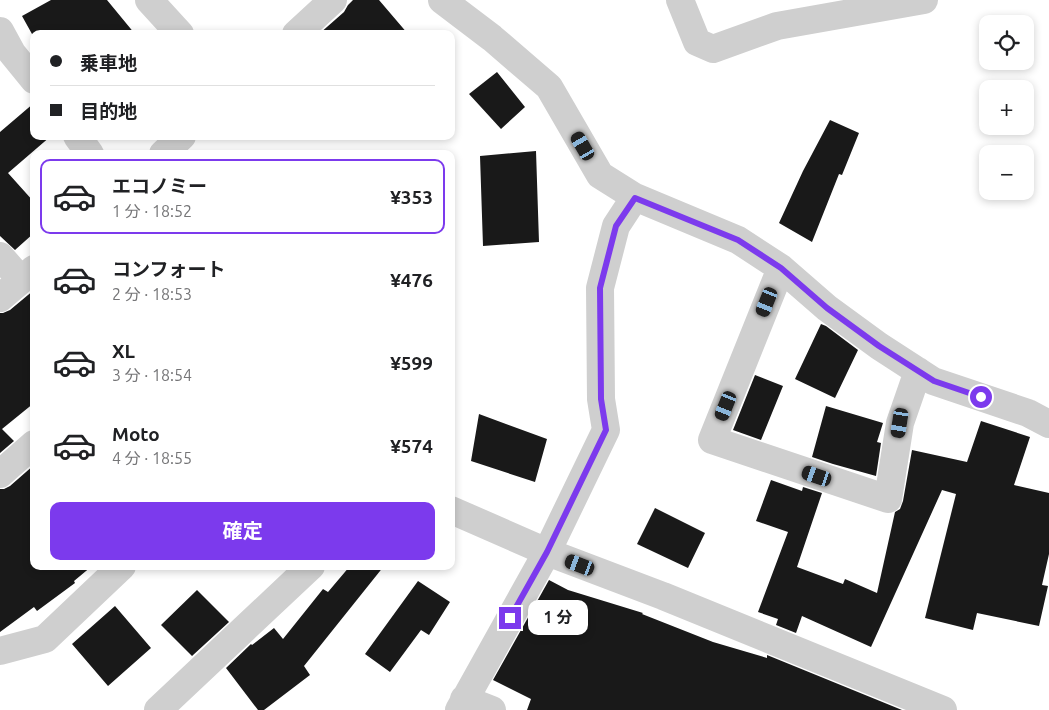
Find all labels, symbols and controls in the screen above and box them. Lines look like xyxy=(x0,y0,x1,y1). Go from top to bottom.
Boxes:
map controls xyxy=(979,15,1034,200)
button: locate xyxy=(979,15,1034,70)
text: 乗車地 xyxy=(80,52,137,74)
button: + xyxy=(979,80,1034,135)
text: 目的地 xyxy=(80,100,137,122)
car xyxy=(569,129,596,163)
button: − xyxy=(979,145,1034,200)
icon: car xyxy=(52,174,97,219)
text: エコノミー xyxy=(112,175,207,197)
text: ¥353 xyxy=(390,186,433,208)
text: 1 分 · 18:52 xyxy=(112,202,192,220)
icon: car xyxy=(52,257,97,302)
text: コンフォート xyxy=(112,258,225,280)
text: ¥476 xyxy=(390,269,433,291)
text: 2 分 · 18:53 xyxy=(112,285,192,303)
car xyxy=(754,285,779,319)
icon: car xyxy=(52,340,97,385)
text: XL xyxy=(112,340,135,362)
text: ¥599 xyxy=(390,352,433,374)
text: 3 分 · 18:54 xyxy=(112,366,192,384)
route start xyxy=(970,386,992,408)
car xyxy=(713,389,738,423)
car xyxy=(890,407,909,439)
icon: car xyxy=(52,423,97,468)
text: Moto xyxy=(112,423,160,445)
text: ¥574 xyxy=(390,435,433,457)
text: 4 分 · 18:55 xyxy=(112,449,192,467)
car xyxy=(800,464,833,488)
button: 確定 xyxy=(50,502,435,560)
car xyxy=(563,553,596,577)
callout: 1 分 xyxy=(528,600,588,636)
route end xyxy=(499,607,521,629)
text: 1 分 xyxy=(544,608,572,626)

